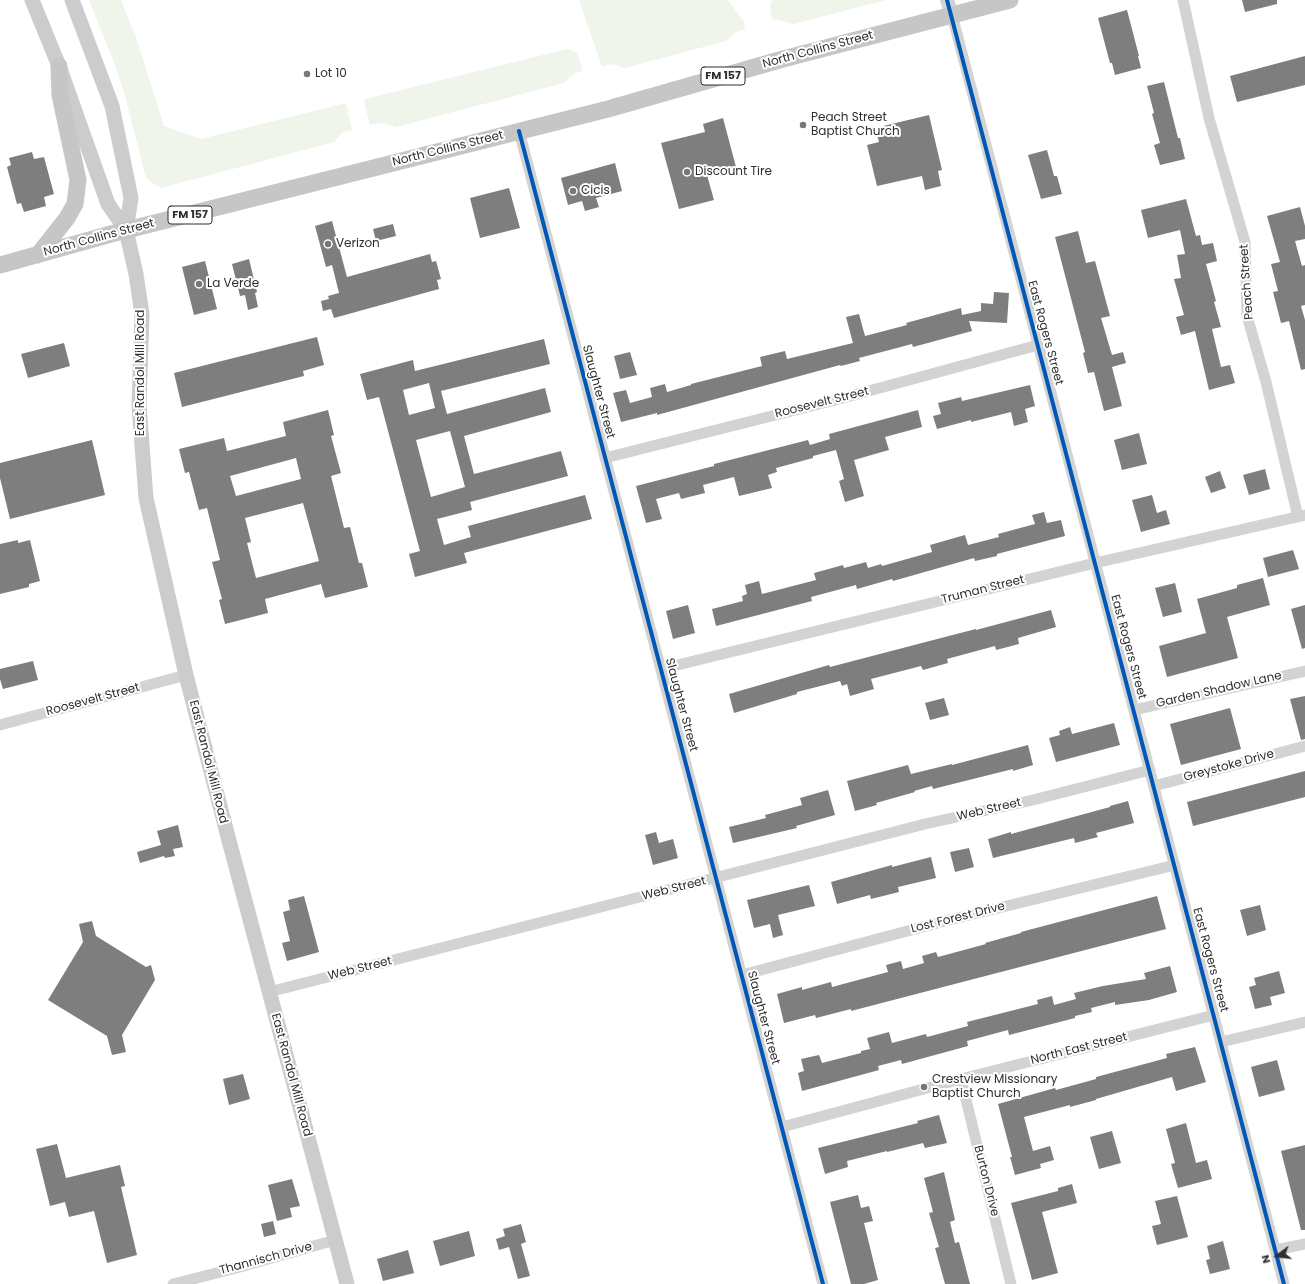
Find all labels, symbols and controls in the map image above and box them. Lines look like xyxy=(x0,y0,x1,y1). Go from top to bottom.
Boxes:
street label: North Collins Street xyxy=(761,28,875,72)
place label: Lot 10 xyxy=(315,67,347,81)
road number: FM 157 xyxy=(701,67,745,85)
marker: Lot 10 xyxy=(302,69,312,79)
place label: Peach Street Baptist Church xyxy=(811,111,900,139)
marker: Peach Street Baptist Church xyxy=(798,120,808,130)
street label: North Collins Street xyxy=(391,128,505,170)
place label: Discount Tire xyxy=(695,165,772,179)
marker: Discount Tire xyxy=(682,167,692,177)
place label: Cicis xyxy=(581,184,610,198)
marker: Cicis xyxy=(568,186,578,196)
road number: FM 157 xyxy=(168,206,212,224)
street label: North Collins Street xyxy=(42,216,156,260)
place label: Verizon xyxy=(336,237,380,251)
marker: Verizon xyxy=(323,239,333,249)
street label: Peach Street xyxy=(1237,244,1257,320)
place label: La Verde xyxy=(207,277,259,291)
marker: La Verde xyxy=(194,279,204,289)
street label: East Rogers Street xyxy=(1024,279,1066,387)
street label: East Randol Mill Road xyxy=(134,310,148,436)
street label: Slaughter Street xyxy=(579,344,617,440)
street label: Roosevelt Street xyxy=(774,384,870,422)
street label: Truman Street xyxy=(940,573,1026,607)
street label: East Rogers Street xyxy=(1107,593,1149,701)
street label: Slaughter Street xyxy=(662,657,700,753)
street label: Garden Shadow Lane xyxy=(1155,669,1283,711)
street label: Roosevelt Street xyxy=(45,681,141,719)
street label: East Randol Mill Road xyxy=(186,699,230,825)
street label: Greystoke Drive xyxy=(1182,747,1276,785)
street label: Web Street xyxy=(955,796,1023,824)
street label: Web Street xyxy=(640,874,708,904)
street label: Lost Forest Drive xyxy=(910,899,1006,937)
street label: East Rogers Street xyxy=(1189,906,1231,1014)
street label: Web Street xyxy=(326,954,394,984)
street label: Slaughter Street xyxy=(744,970,782,1066)
street label: East Randol Mill Road xyxy=(268,1012,314,1138)
street label: North East Street xyxy=(1029,1030,1129,1068)
place label: Crestview Missionary Baptist Church xyxy=(932,1073,1057,1101)
marker: Crestview Missionary Baptist Church xyxy=(919,1082,929,1092)
street label: Burton Drive xyxy=(970,1144,1002,1218)
north arrow xyxy=(1257,1236,1297,1276)
street label: Thannisch Drive xyxy=(218,1240,314,1278)
text: N xyxy=(1257,1253,1274,1265)

